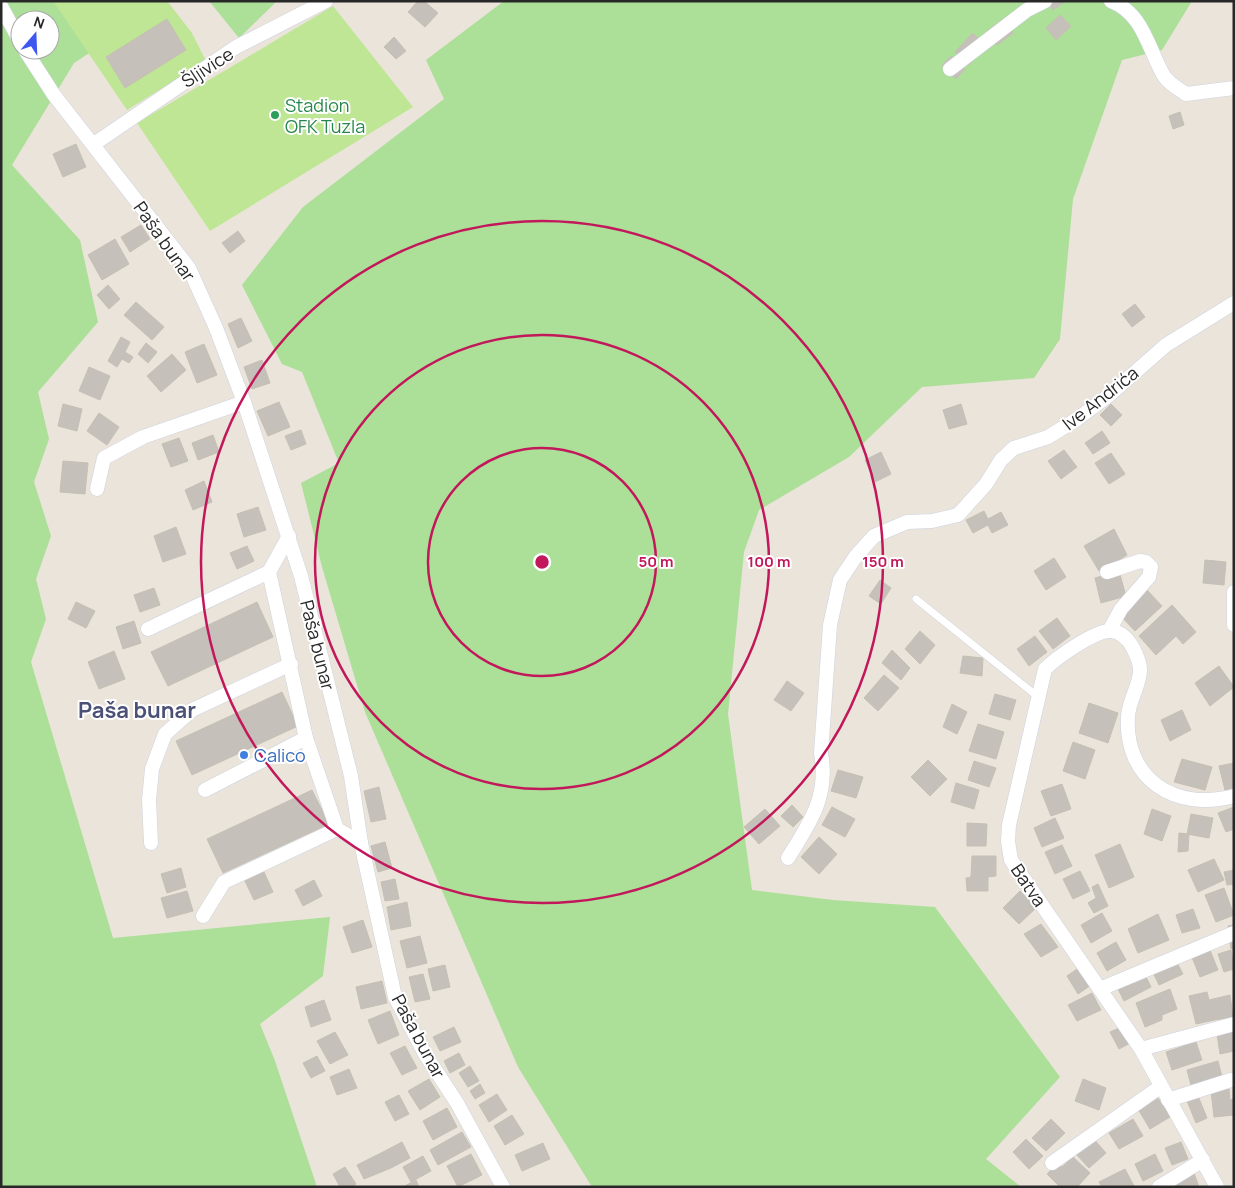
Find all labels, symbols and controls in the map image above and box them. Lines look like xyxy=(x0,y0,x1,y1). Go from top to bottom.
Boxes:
north arrow xyxy=(10,10,60,60)
text: N xyxy=(32,12,47,33)
street label: Šljivice xyxy=(176,41,238,93)
place label: Stadion OFK Tuzla xyxy=(285,93,365,138)
marker: Stadion OFK Tuzla xyxy=(269,109,281,121)
street label: Paša bunar xyxy=(129,196,202,286)
street label: Ive Andrića xyxy=(1057,361,1143,435)
text: 50 m xyxy=(638,551,674,572)
text: 100 m xyxy=(748,551,790,572)
text: 150 m xyxy=(862,551,904,572)
centre of rings xyxy=(533,553,551,571)
street label: Paša bunar xyxy=(295,597,341,693)
district label: Paša bunar xyxy=(78,695,196,725)
place label: Calico xyxy=(254,743,306,767)
marker: Calico xyxy=(238,749,250,761)
street label: Batva xyxy=(1006,859,1052,911)
street label: Paša bunar xyxy=(387,990,451,1083)

